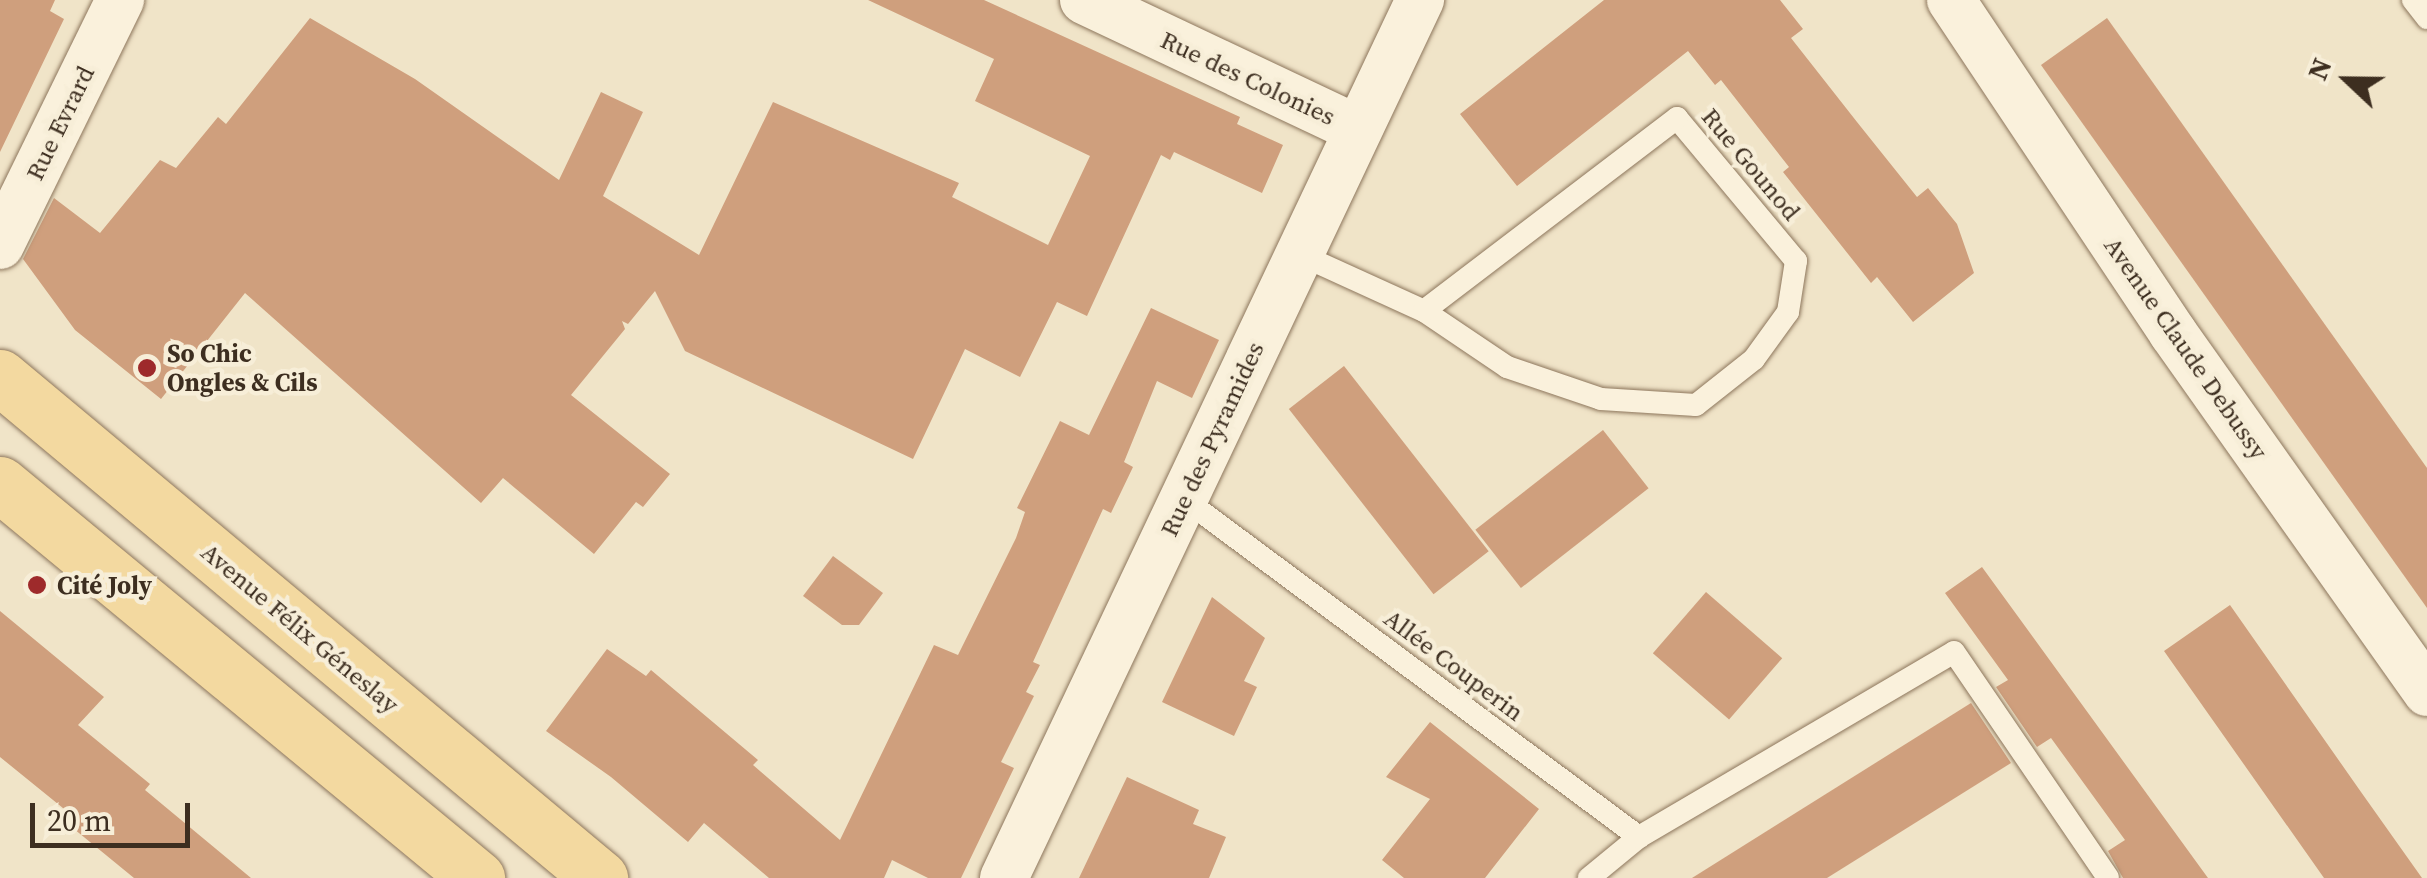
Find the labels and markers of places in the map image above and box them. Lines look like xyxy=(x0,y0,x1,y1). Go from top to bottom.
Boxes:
place label: So Chic Ongles & Cils xyxy=(167,339,318,398)
marker: So Chic Ongles & Cils xyxy=(136,357,158,379)
place label: Cité Joly xyxy=(57,570,152,600)
marker: Cité Joly xyxy=(26,574,48,596)

